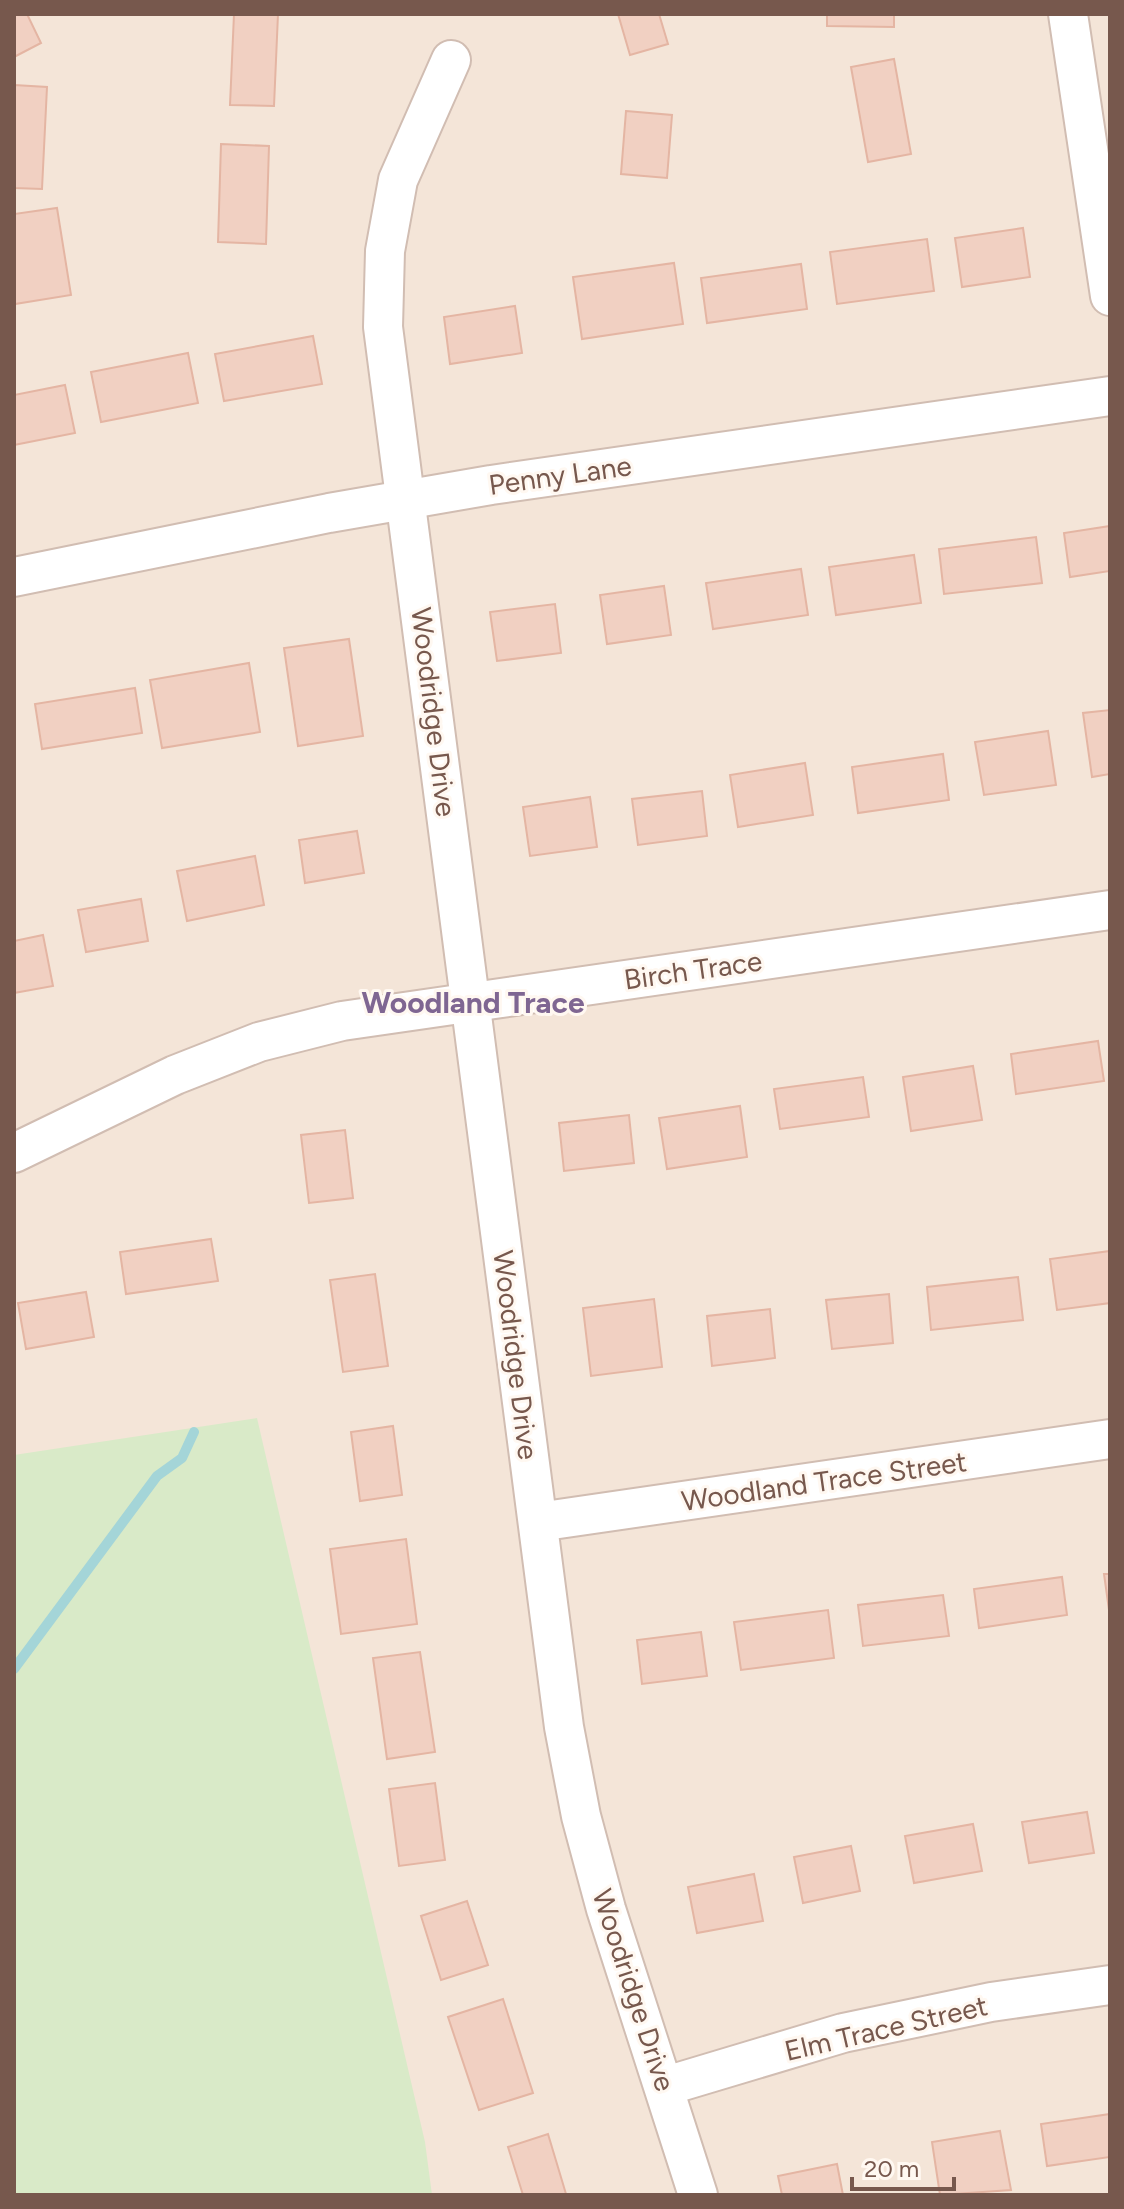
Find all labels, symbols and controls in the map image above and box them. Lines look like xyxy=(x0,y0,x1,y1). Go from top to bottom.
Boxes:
street label: Penny Lane xyxy=(487,448,633,502)
street label: Woodridge Drive xyxy=(404,606,464,818)
street label: Birch Trace xyxy=(622,943,764,997)
district label: Woodland Trace xyxy=(361,984,585,1021)
street label: Woodridge Drive xyxy=(486,1249,546,1461)
street label: Woodland Trace Street xyxy=(679,1444,969,1518)
street label: Woodridge Drive xyxy=(585,1885,683,2095)
street label: Elm Trace Street xyxy=(781,1988,991,2068)
scale bar xyxy=(852,2141,954,2191)
text: 20 m xyxy=(864,2154,919,2183)

